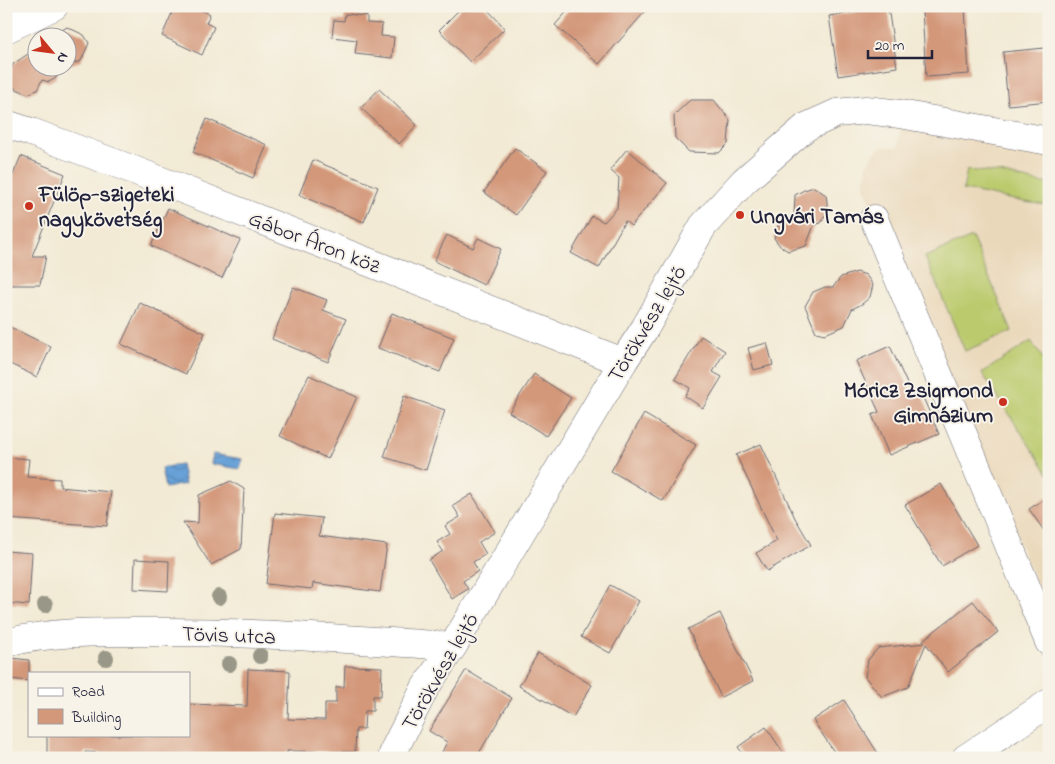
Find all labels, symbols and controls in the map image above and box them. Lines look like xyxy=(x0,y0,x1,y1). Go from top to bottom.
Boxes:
north arrow xyxy=(28,28,78,78)
scale bar xyxy=(868,28,931,60)
text: 20 m xyxy=(875,35,905,57)
text: N xyxy=(51,48,74,67)
place label: Fülöp-szigeteki nagykövetség xyxy=(38,180,175,238)
marker: Fülöp-szigeteki nagykövetség xyxy=(23,200,35,212)
place label: Ungvári Tamás xyxy=(750,202,884,235)
street label: Gábor Áron köz xyxy=(243,204,385,284)
marker: Ungvári Tamás xyxy=(734,209,746,221)
street label: Törökvész lejtő xyxy=(601,260,696,389)
place label: Móricz Zsigmond Gimnázium xyxy=(844,376,994,433)
marker: Móricz Zsigmond Gimnázium xyxy=(997,396,1009,408)
street label: Törökvész lejtő xyxy=(395,608,488,737)
street label: Tövis utca xyxy=(181,619,276,655)
legend xyxy=(28,672,190,736)
text: Road xyxy=(72,681,105,703)
text: Building xyxy=(71,707,121,730)

